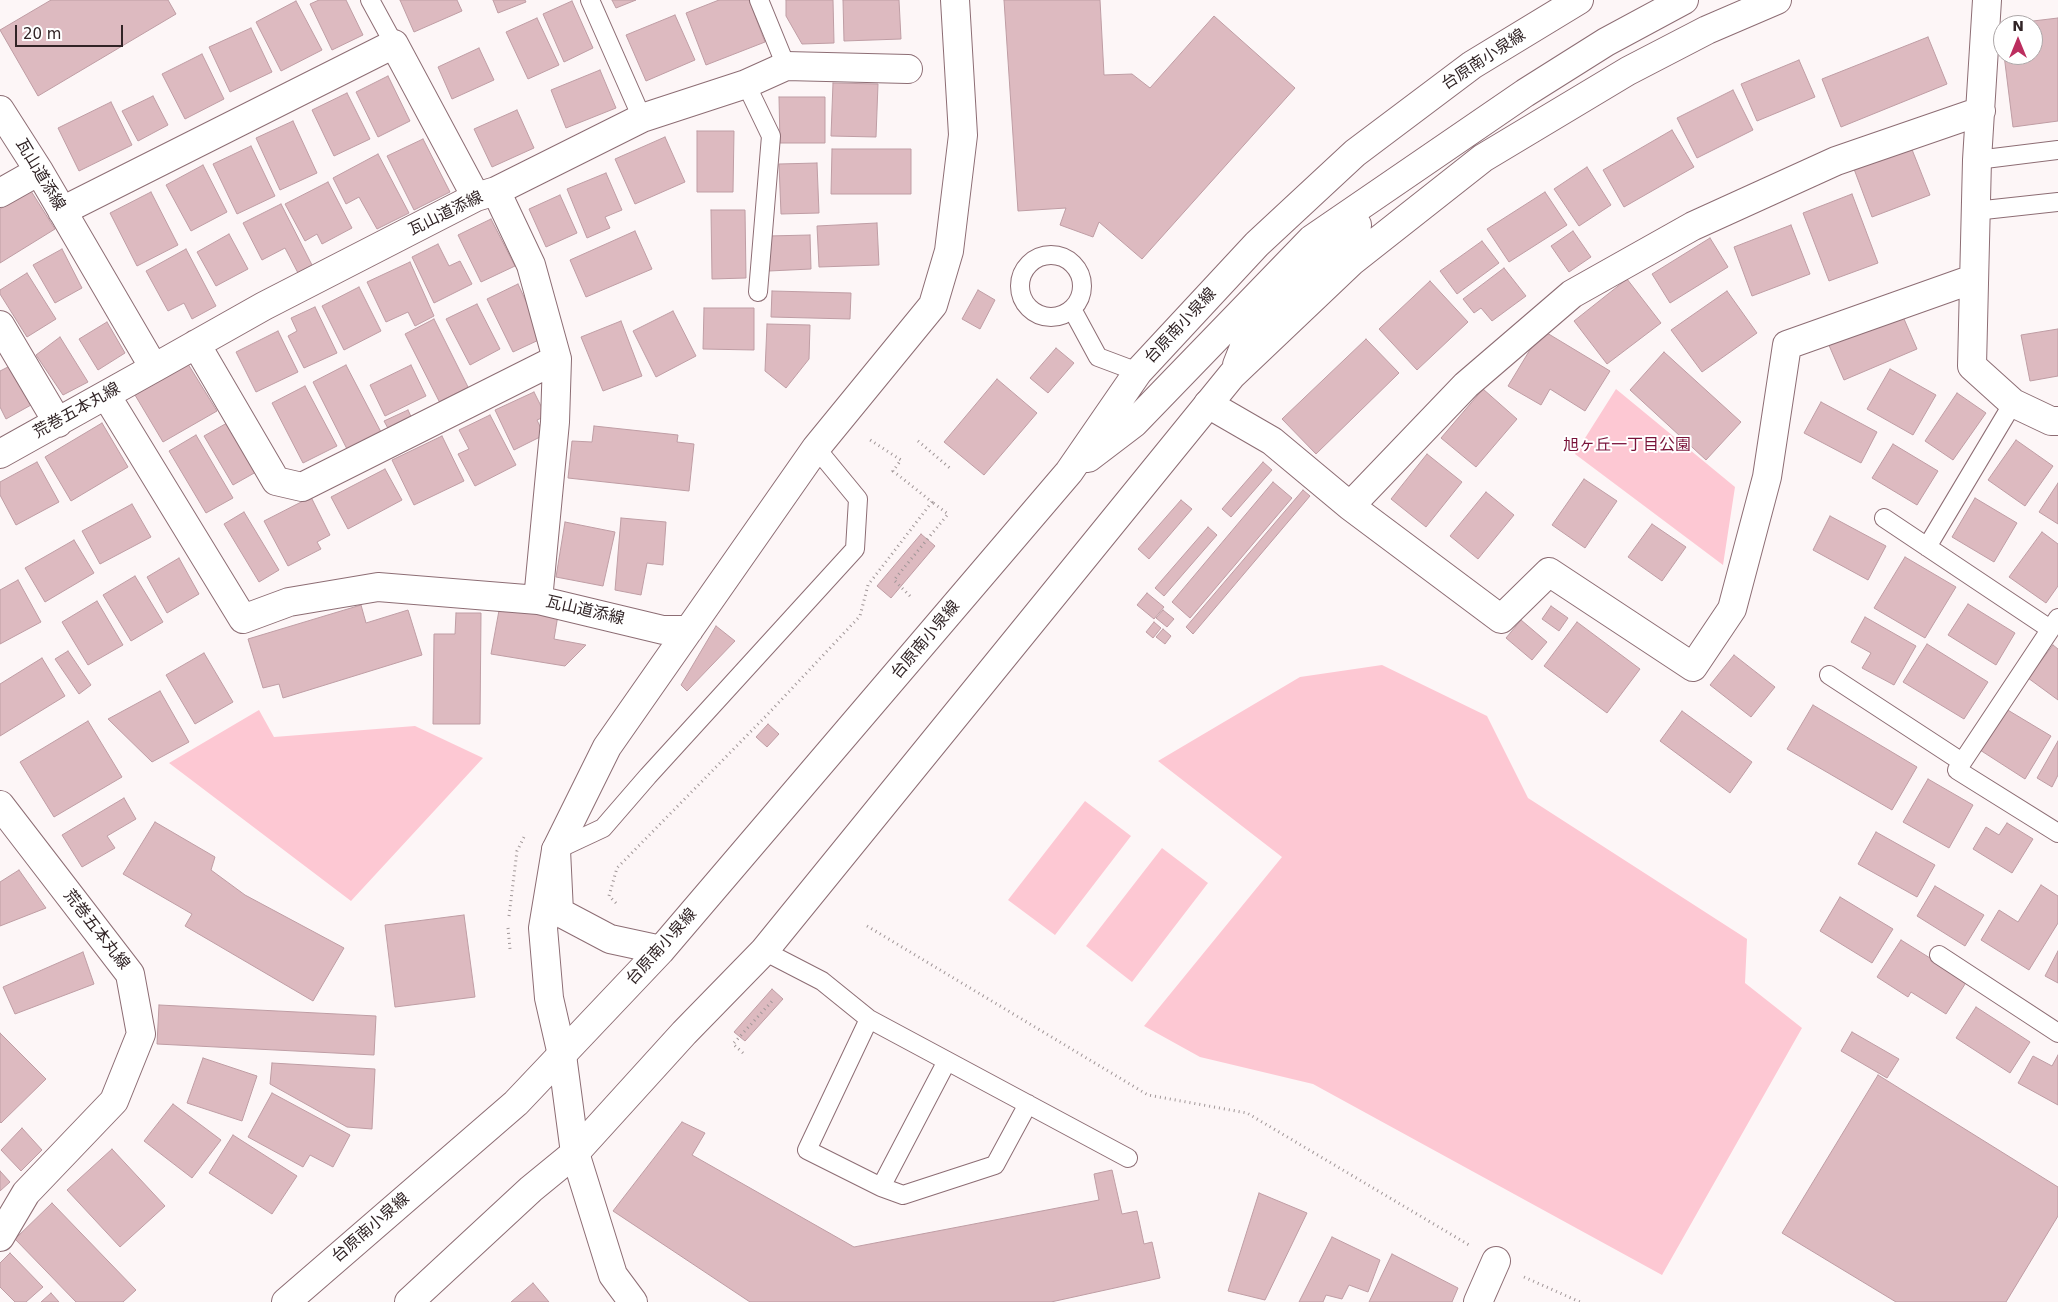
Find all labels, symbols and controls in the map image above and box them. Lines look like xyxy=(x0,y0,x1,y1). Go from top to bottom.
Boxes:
scale bar xyxy=(18,15,125,47)
north arrow xyxy=(1993,15,2043,65)
text: N xyxy=(2012,18,2024,34)
text: 20 m xyxy=(23,25,61,43)
street label: 台原南小泉線 xyxy=(1439,26,1529,94)
street label: 瓦山道添線 xyxy=(11,136,69,214)
street label: 瓦山道添線 xyxy=(406,188,486,240)
street label: 台原南小泉線 xyxy=(1141,284,1221,368)
street label: 荒巻五本丸線 xyxy=(30,379,124,443)
park label: 旭ヶ丘一丁目公園 xyxy=(1563,436,1691,456)
street label: 瓦山道添線 xyxy=(544,593,626,629)
street label: 台原南小泉線 xyxy=(888,597,964,683)
street label: 荒巻五本丸線 xyxy=(59,886,133,974)
street label: 台原南小泉線 xyxy=(623,905,701,989)
street label: 台原南小泉線 xyxy=(328,1189,414,1267)

